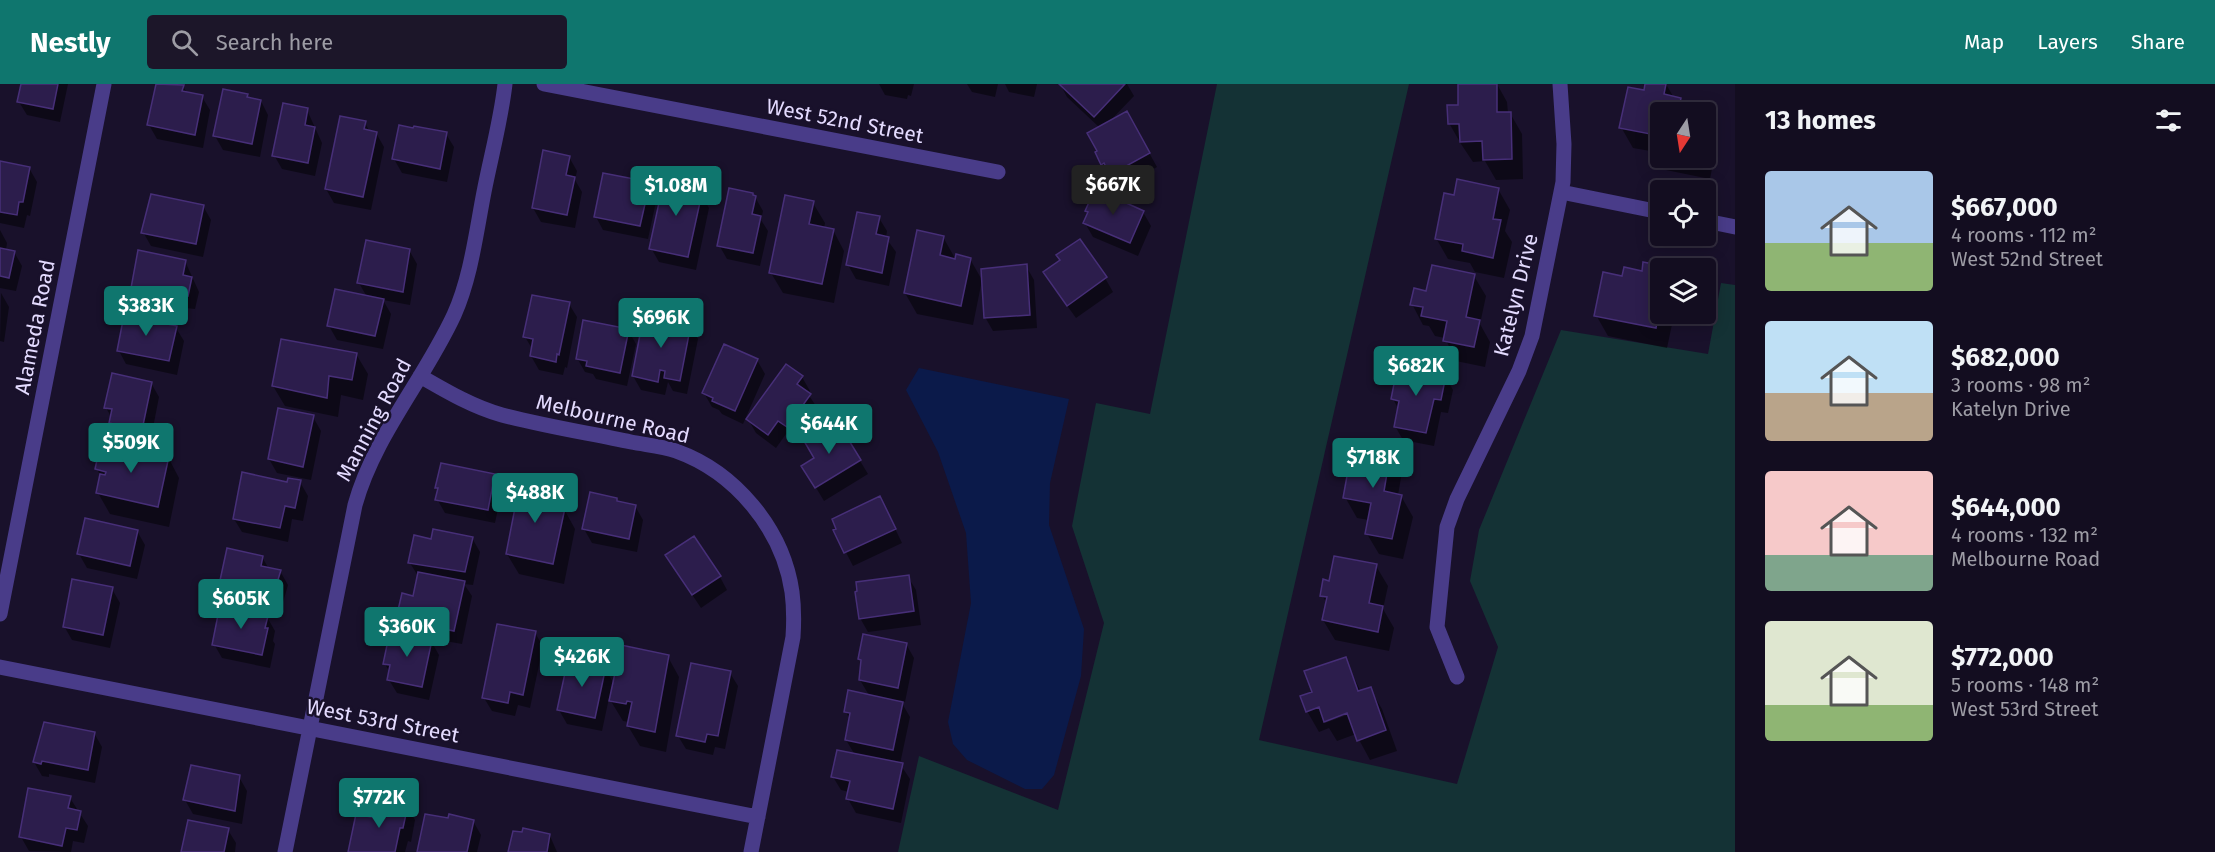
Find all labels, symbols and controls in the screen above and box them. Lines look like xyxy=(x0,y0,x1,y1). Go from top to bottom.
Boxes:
search box xyxy=(147,15,567,69)
text: Nestly xyxy=(30,26,111,59)
icon: search xyxy=(168,26,201,59)
text: Search here xyxy=(216,29,333,56)
text: Map xyxy=(1964,29,2004,55)
text: Layers xyxy=(2037,29,2098,55)
text: Share xyxy=(2131,29,2185,55)
street label: West 52nd Street xyxy=(764,93,926,149)
north arrow xyxy=(1650,102,1716,168)
map controls xyxy=(1650,102,1716,324)
icon: filters xyxy=(2152,104,2185,137)
text: 13 homes xyxy=(1765,105,1876,136)
pin: $667K xyxy=(1071,165,1155,216)
pin: $1.08M xyxy=(627,166,725,217)
text: $667K xyxy=(1085,172,1141,196)
text: $1.08M xyxy=(644,173,708,197)
button: locate xyxy=(1650,180,1716,246)
text: $667,000 xyxy=(1951,192,2058,223)
icon: home xyxy=(1813,195,1885,267)
text: 4 rooms · 112 m² xyxy=(1951,223,2097,247)
street label: Katelyn Drive xyxy=(1488,231,1544,359)
text: West 52nd Street xyxy=(1951,247,2103,271)
street label: Alameda Road xyxy=(9,257,61,397)
button: layers xyxy=(1650,258,1716,324)
pin: $383K xyxy=(104,286,188,337)
text: $383K xyxy=(118,293,174,317)
pin: $696K xyxy=(619,298,703,349)
text: $696K xyxy=(632,305,690,329)
text: $682,000 xyxy=(1951,342,2060,373)
icon: home xyxy=(1813,345,1885,417)
pin: $682K xyxy=(1374,346,1458,397)
text: $682K xyxy=(1388,353,1444,377)
street label: Manning Road xyxy=(331,354,417,486)
text: 3 rooms · 98 m² xyxy=(1951,373,2091,397)
street label: Melbourne Road xyxy=(534,389,692,449)
text: Katelyn Drive xyxy=(1951,397,2071,421)
pin: $644K xyxy=(787,404,871,455)
text: $644K xyxy=(800,411,858,435)
pin: $509K xyxy=(89,423,173,474)
text: $509K xyxy=(102,430,160,454)
pin: $718K xyxy=(1331,438,1415,489)
text: $718K xyxy=(1346,445,1400,469)
pin: $488K xyxy=(493,473,577,524)
text: $488K xyxy=(506,480,564,504)
text: $644,000 xyxy=(1951,492,2061,523)
icon: home xyxy=(1813,495,1885,567)
text: 4 rooms · 132 m² xyxy=(1951,523,2098,547)
text: Melbourne Road xyxy=(1951,547,2100,571)
pin: $605K xyxy=(199,579,283,630)
text: $605K xyxy=(212,586,270,610)
pin: $360K xyxy=(365,607,449,658)
text: $360K xyxy=(378,614,436,638)
pin: $426K xyxy=(540,637,624,688)
text: $772,000 xyxy=(1951,642,2054,673)
text: $426K xyxy=(554,644,610,668)
icon: home xyxy=(1813,645,1885,717)
text: 5 rooms · 148 m² xyxy=(1951,673,2099,697)
street label: West 53rd Street xyxy=(304,693,462,749)
text: West 53rd Street xyxy=(1951,697,2099,721)
pin: $772K xyxy=(337,778,421,829)
text: $772K xyxy=(353,785,405,809)

